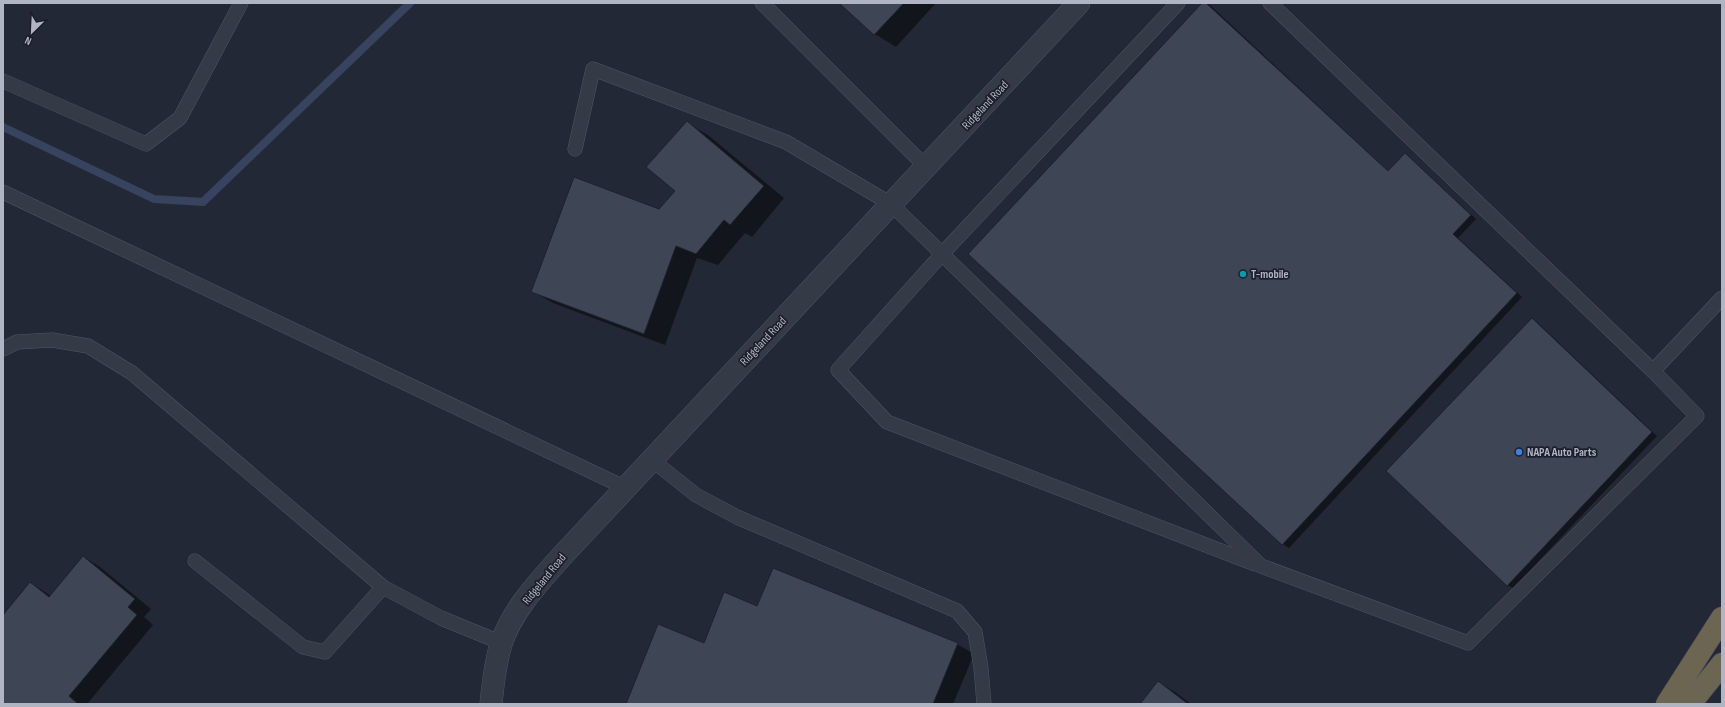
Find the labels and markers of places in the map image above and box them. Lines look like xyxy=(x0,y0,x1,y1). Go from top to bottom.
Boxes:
place label: T-mobile xyxy=(1251,267,1289,282)
marker: T-mobile xyxy=(1238,269,1248,279)
place label: NAPA Auto Parts xyxy=(1527,445,1597,460)
marker: NAPA Auto Parts xyxy=(1514,447,1524,457)

